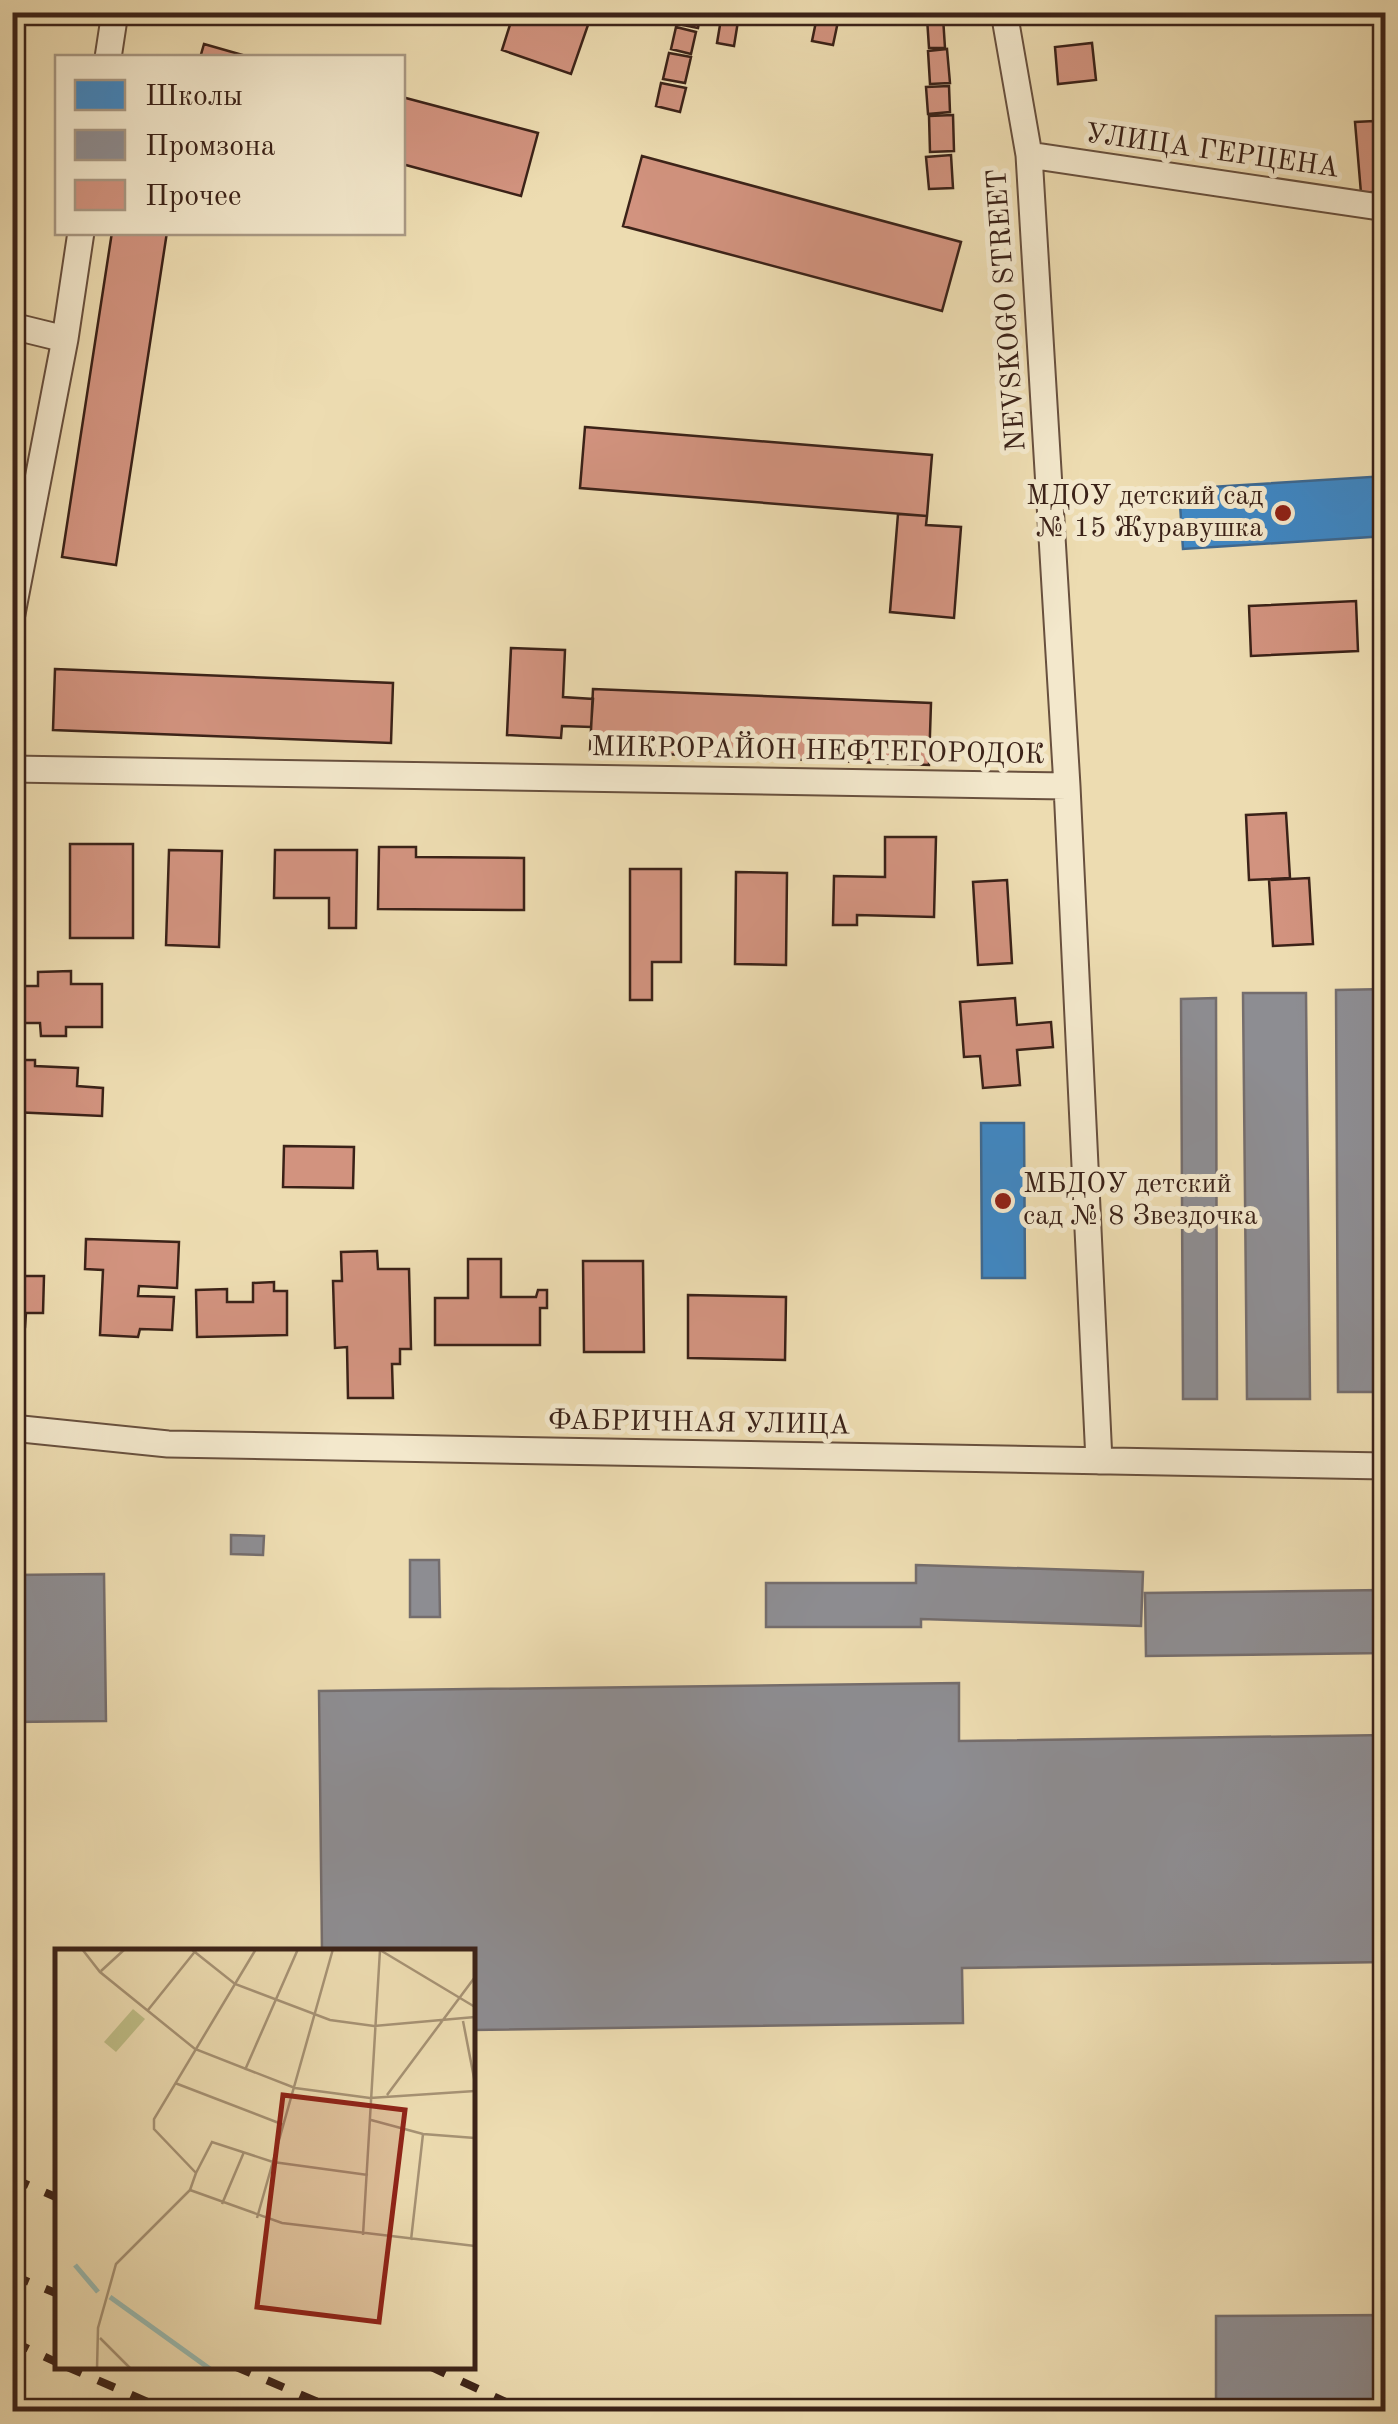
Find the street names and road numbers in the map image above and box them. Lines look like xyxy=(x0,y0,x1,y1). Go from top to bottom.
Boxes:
street label: УЛИЦА ГЕРЦЕНА xyxy=(1083,120,1341,184)
street label: NEVSKOGO STREET xyxy=(984,168,1032,452)
street label: МИКРОРАЙОН НЕФТЕГОРОДОК xyxy=(591,728,1045,770)
street label: ФАБРИЧНАЯ УЛИЦА xyxy=(548,1407,850,1441)

